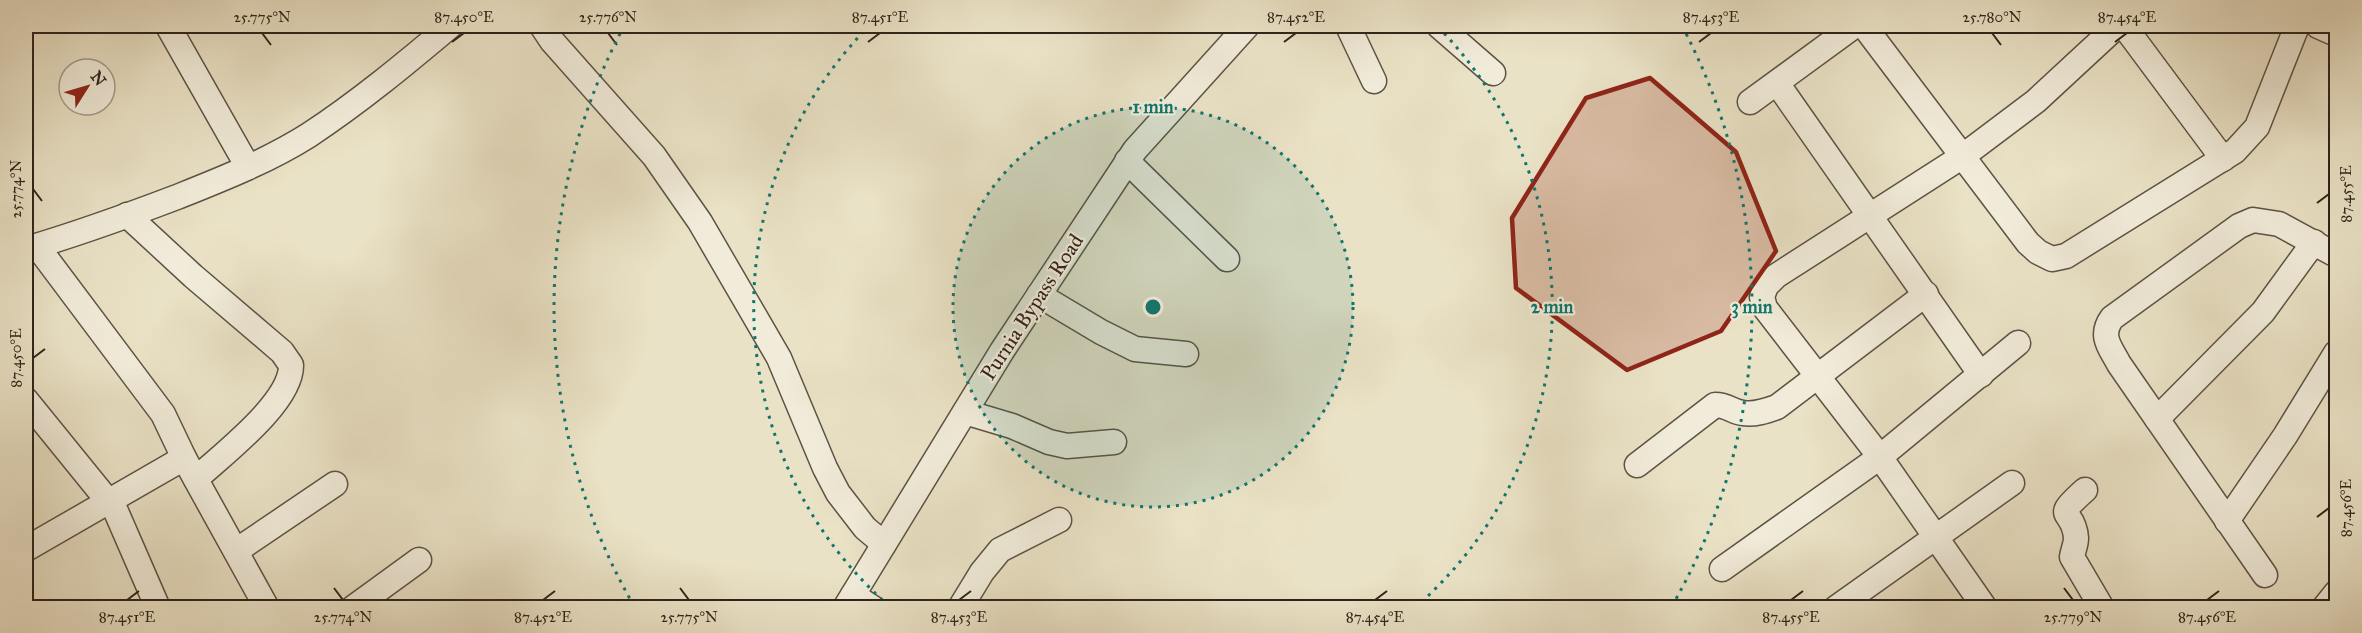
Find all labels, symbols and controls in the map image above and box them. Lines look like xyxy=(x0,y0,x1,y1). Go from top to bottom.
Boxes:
text: 25.775°N xyxy=(233,8,291,26)
text: 87.450°E xyxy=(434,8,494,26)
text: 25.776°N xyxy=(579,8,637,26)
text: 87.451°E xyxy=(852,8,908,26)
text: 87.452°E xyxy=(1267,8,1325,26)
text: 87.453°E xyxy=(1683,8,1740,26)
text: 25.780°N xyxy=(1963,8,2022,26)
text: 87.454°E xyxy=(2098,8,2157,26)
north arrow xyxy=(57,57,117,117)
text: N xyxy=(87,67,111,90)
text: 1 min xyxy=(1133,96,1174,118)
text: 25.774°N xyxy=(7,160,25,218)
text: 87.455°E xyxy=(2337,165,2355,223)
street label: Purnia Bypass Road xyxy=(975,229,1089,385)
text: 2 min xyxy=(1531,296,1574,318)
text: 3 min xyxy=(1732,296,1773,319)
centre of rings xyxy=(1143,297,1163,317)
text: 87.450°E xyxy=(7,328,25,388)
text: 87.456°E xyxy=(2337,479,2355,537)
text: 87.451°E xyxy=(99,608,155,626)
text: 25.774°N xyxy=(314,608,372,626)
text: 87.452°E xyxy=(514,608,572,626)
text: 25.775°N xyxy=(660,608,718,626)
text: 87.453°E xyxy=(931,608,988,626)
text: 87.454°E xyxy=(1346,608,1405,626)
text: 87.455°E xyxy=(1762,608,1820,626)
text: 25.779°N xyxy=(2044,608,2102,626)
text: 87.456°E xyxy=(2178,608,2236,626)

